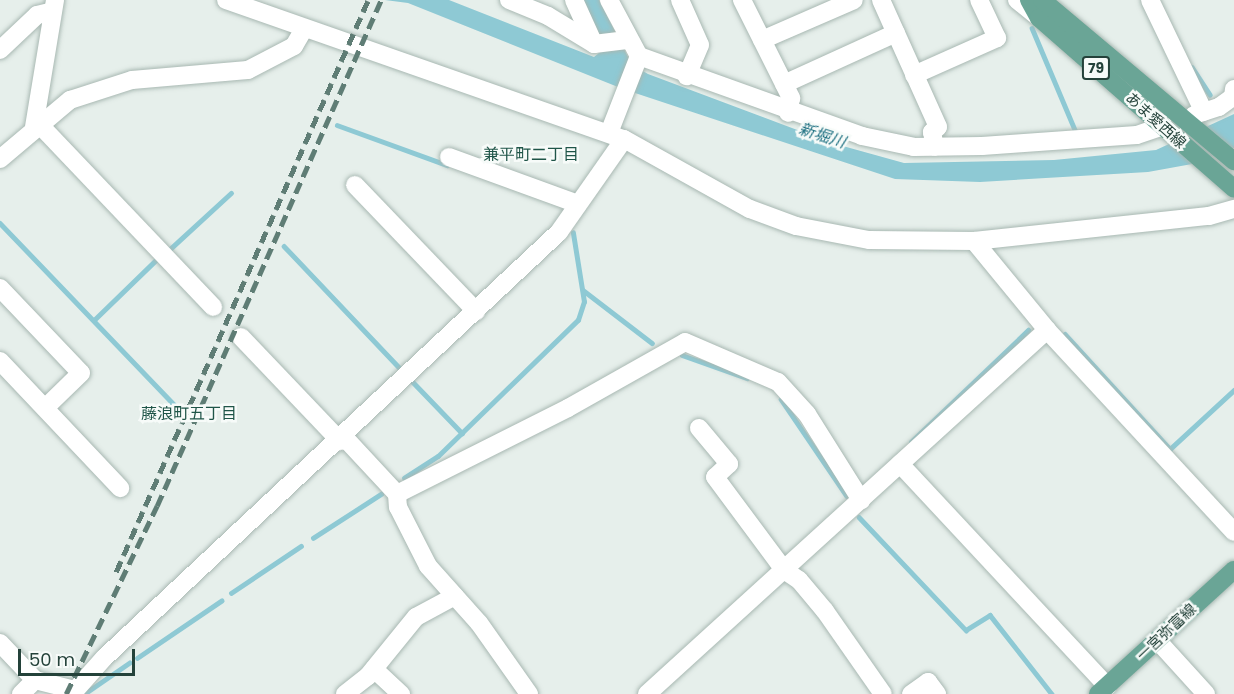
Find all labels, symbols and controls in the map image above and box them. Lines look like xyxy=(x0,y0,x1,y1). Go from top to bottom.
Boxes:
road number: 79 xyxy=(1081,57,1111,79)
street label: あま愛西線 xyxy=(1122,88,1190,152)
water label: 新堀川 xyxy=(796,119,848,153)
district label: 兼平町二丁目 xyxy=(483,145,579,165)
district label: 藤浪町五丁目 xyxy=(141,404,237,424)
street label: 一宮弥富線 xyxy=(1132,600,1200,664)
scale bar xyxy=(21,637,138,675)
text: 50 m xyxy=(29,647,75,672)

